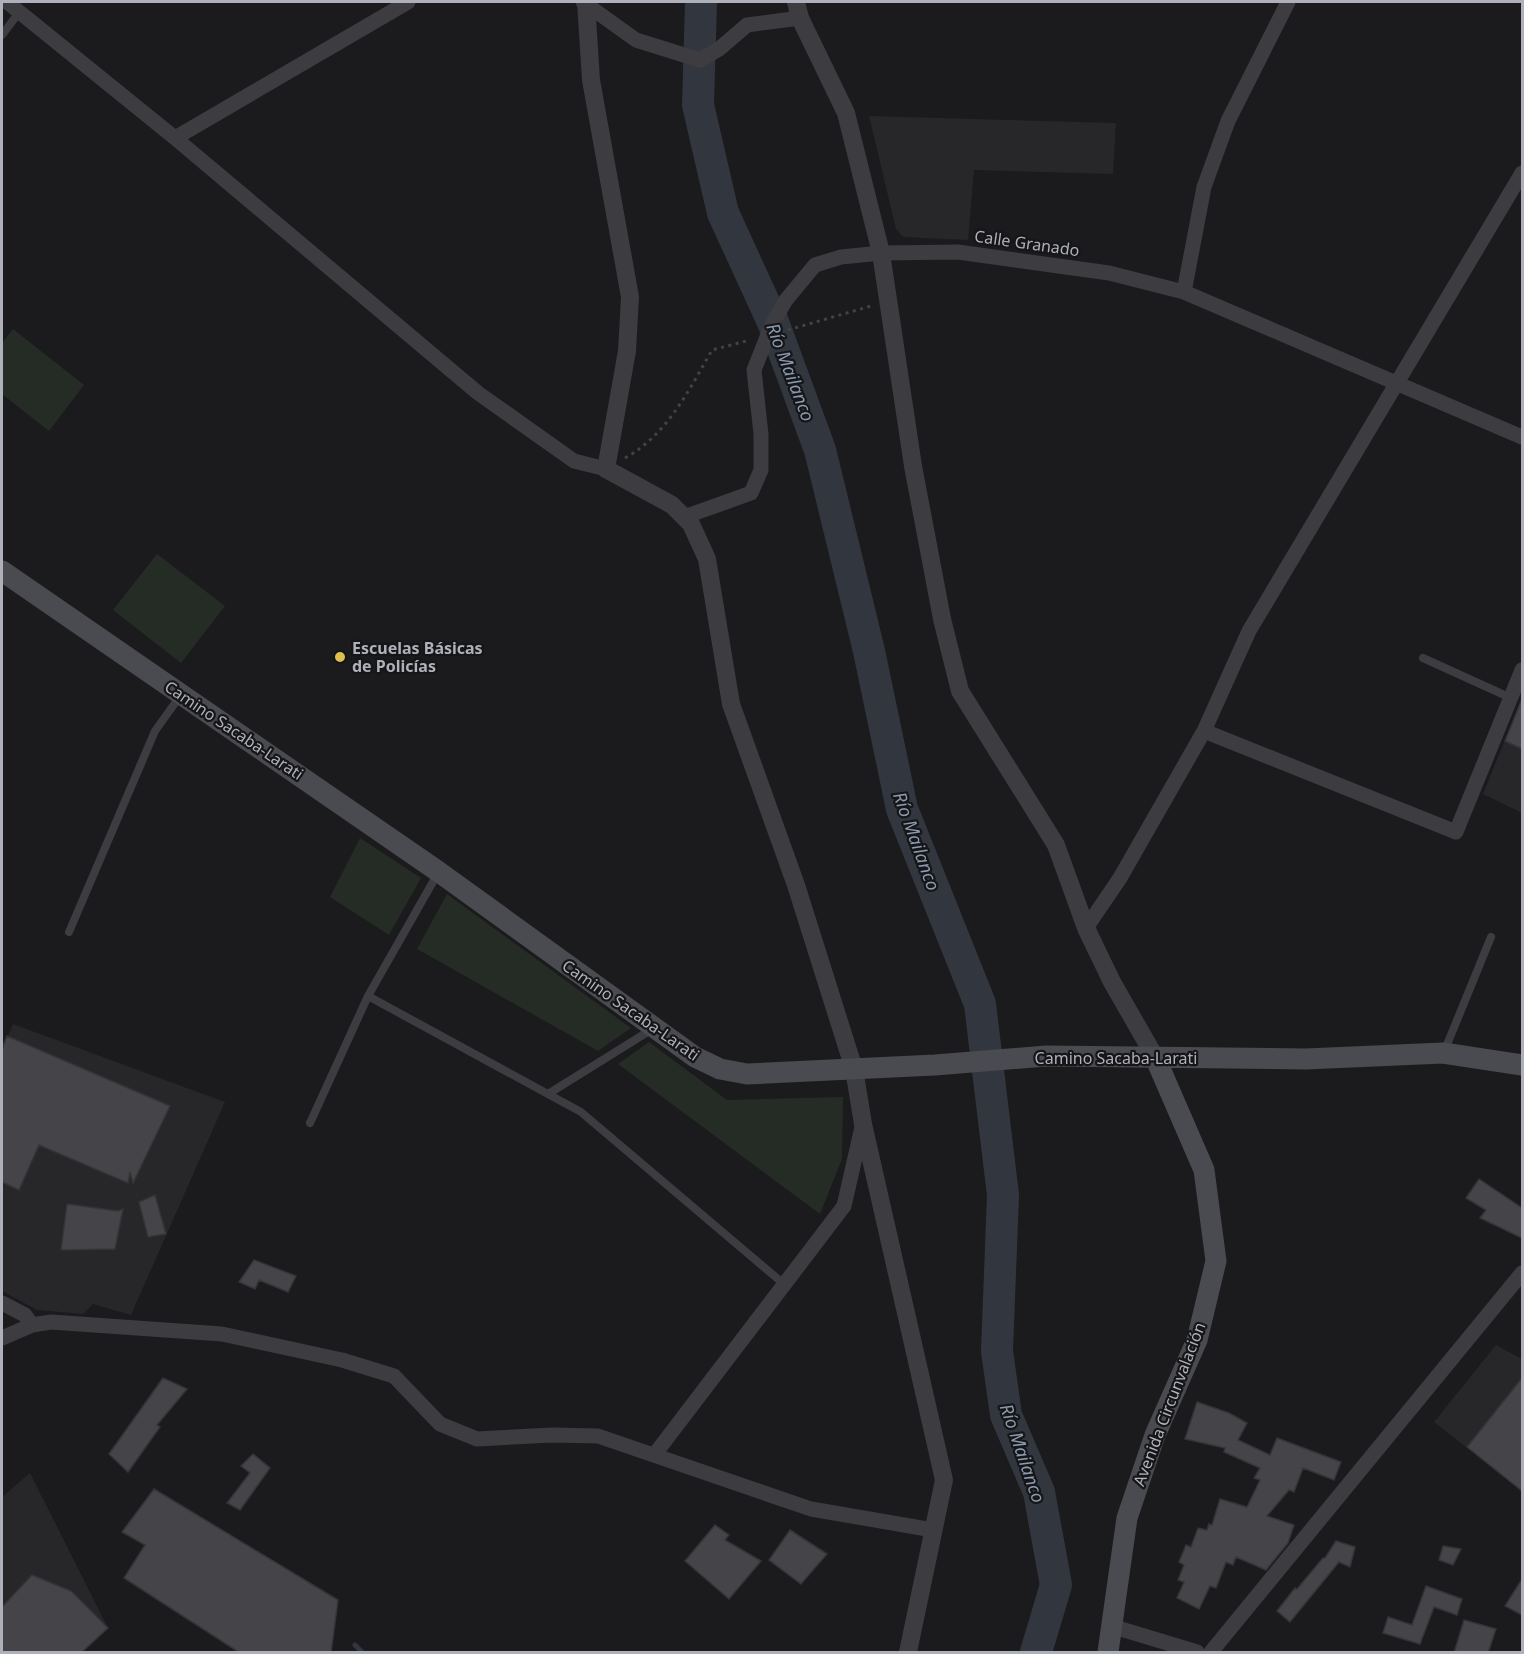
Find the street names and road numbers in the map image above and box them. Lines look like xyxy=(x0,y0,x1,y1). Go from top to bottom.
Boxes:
street label: Calle Granado xyxy=(973,225,1081,261)
street label: Camino Sacaba-Larati xyxy=(160,675,308,785)
street label: Camino Sacaba-Larati xyxy=(558,954,704,1066)
street label: Camino Sacaba-Larati xyxy=(1035,1047,1197,1069)
street label: Avenida Circunvalación xyxy=(1128,1319,1210,1489)

